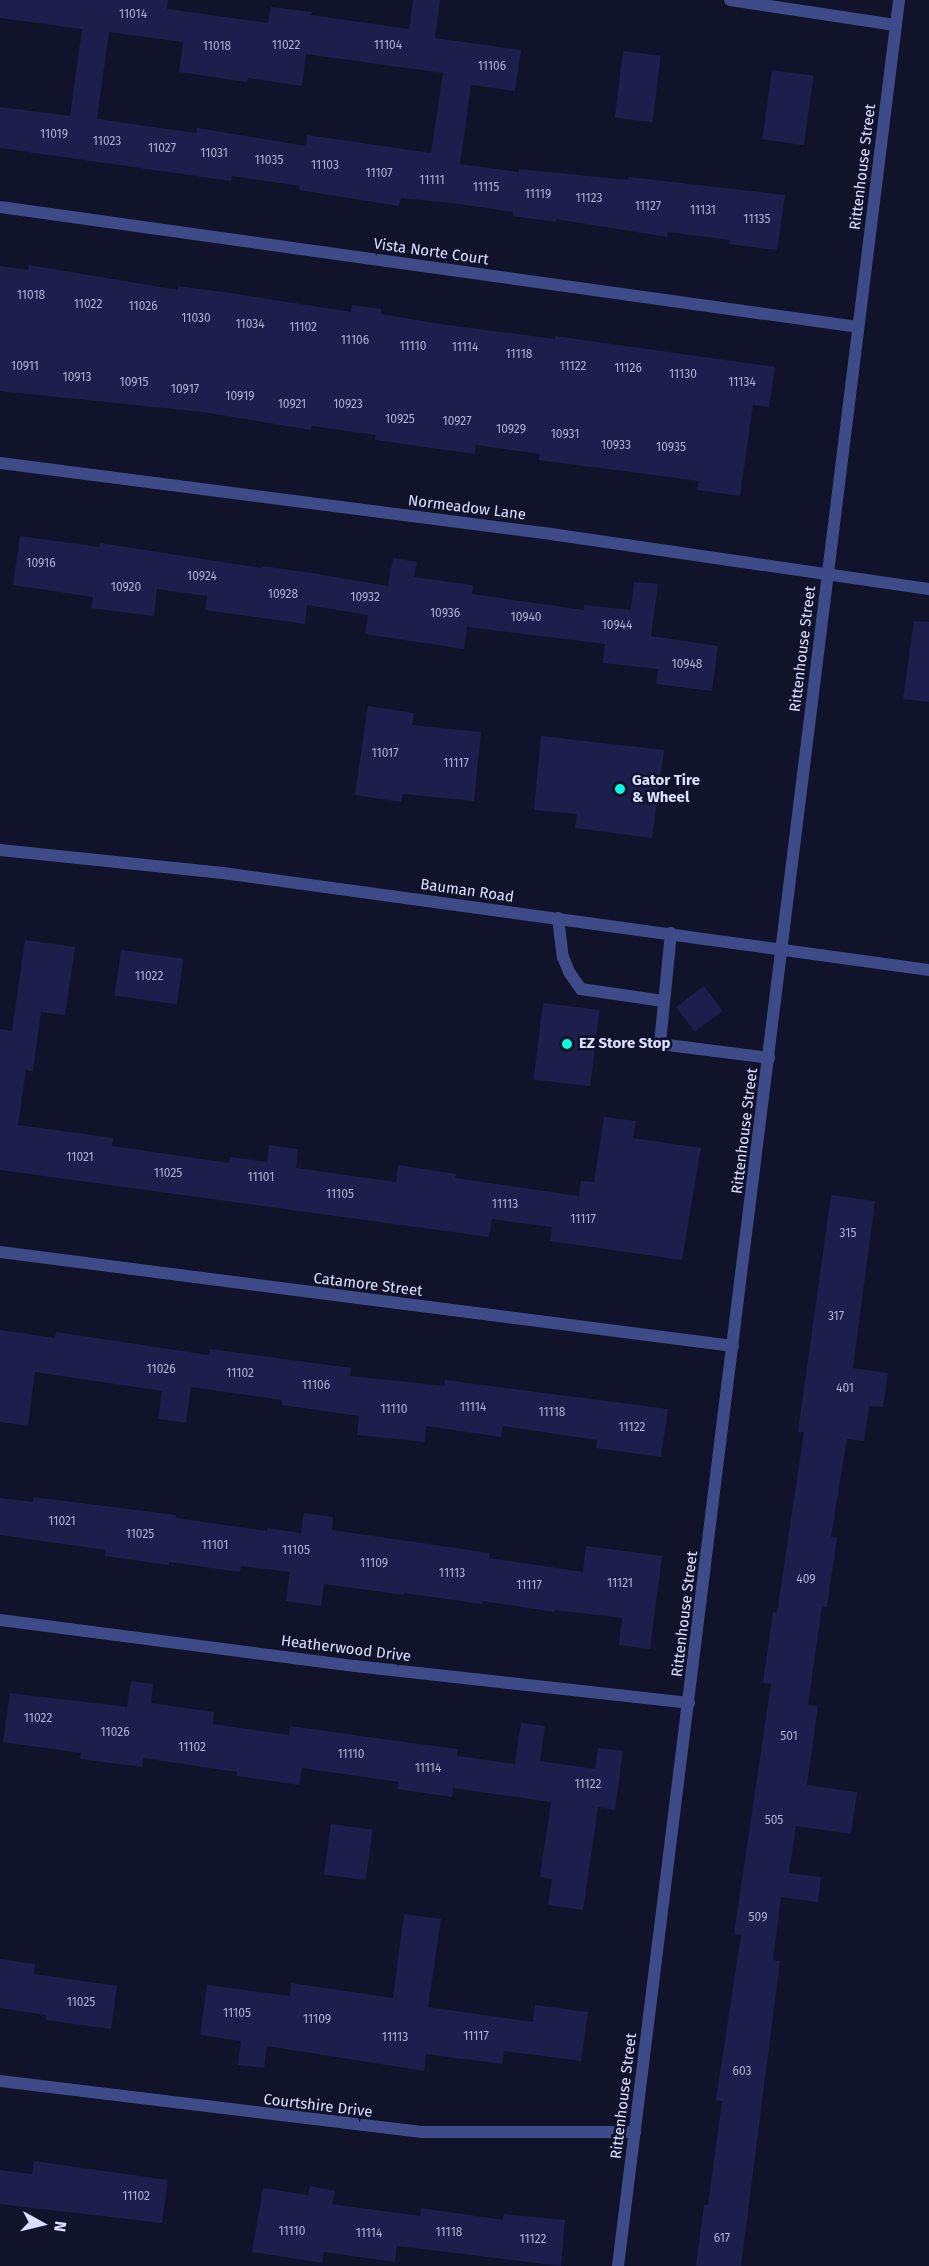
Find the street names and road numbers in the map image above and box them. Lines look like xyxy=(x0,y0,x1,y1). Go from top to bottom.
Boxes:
street label: Rittenhouse Street xyxy=(846,103,880,231)
street label: Vista Norte Court xyxy=(372,235,490,269)
street label: Normeadow Lane xyxy=(407,492,527,524)
street label: Rittenhouse Street xyxy=(786,585,820,713)
street label: Bauman Road xyxy=(419,876,515,906)
street label: Rittenhouse Street xyxy=(728,1067,762,1195)
street label: Catamore Street xyxy=(312,1269,424,1301)
street label: Rittenhouse Street xyxy=(668,1550,702,1678)
street label: Heatherwood Drive xyxy=(280,1632,412,1666)
street label: Rittenhouse Street xyxy=(607,2032,641,2160)
street label: Courtshire Drive xyxy=(263,2090,373,2122)

